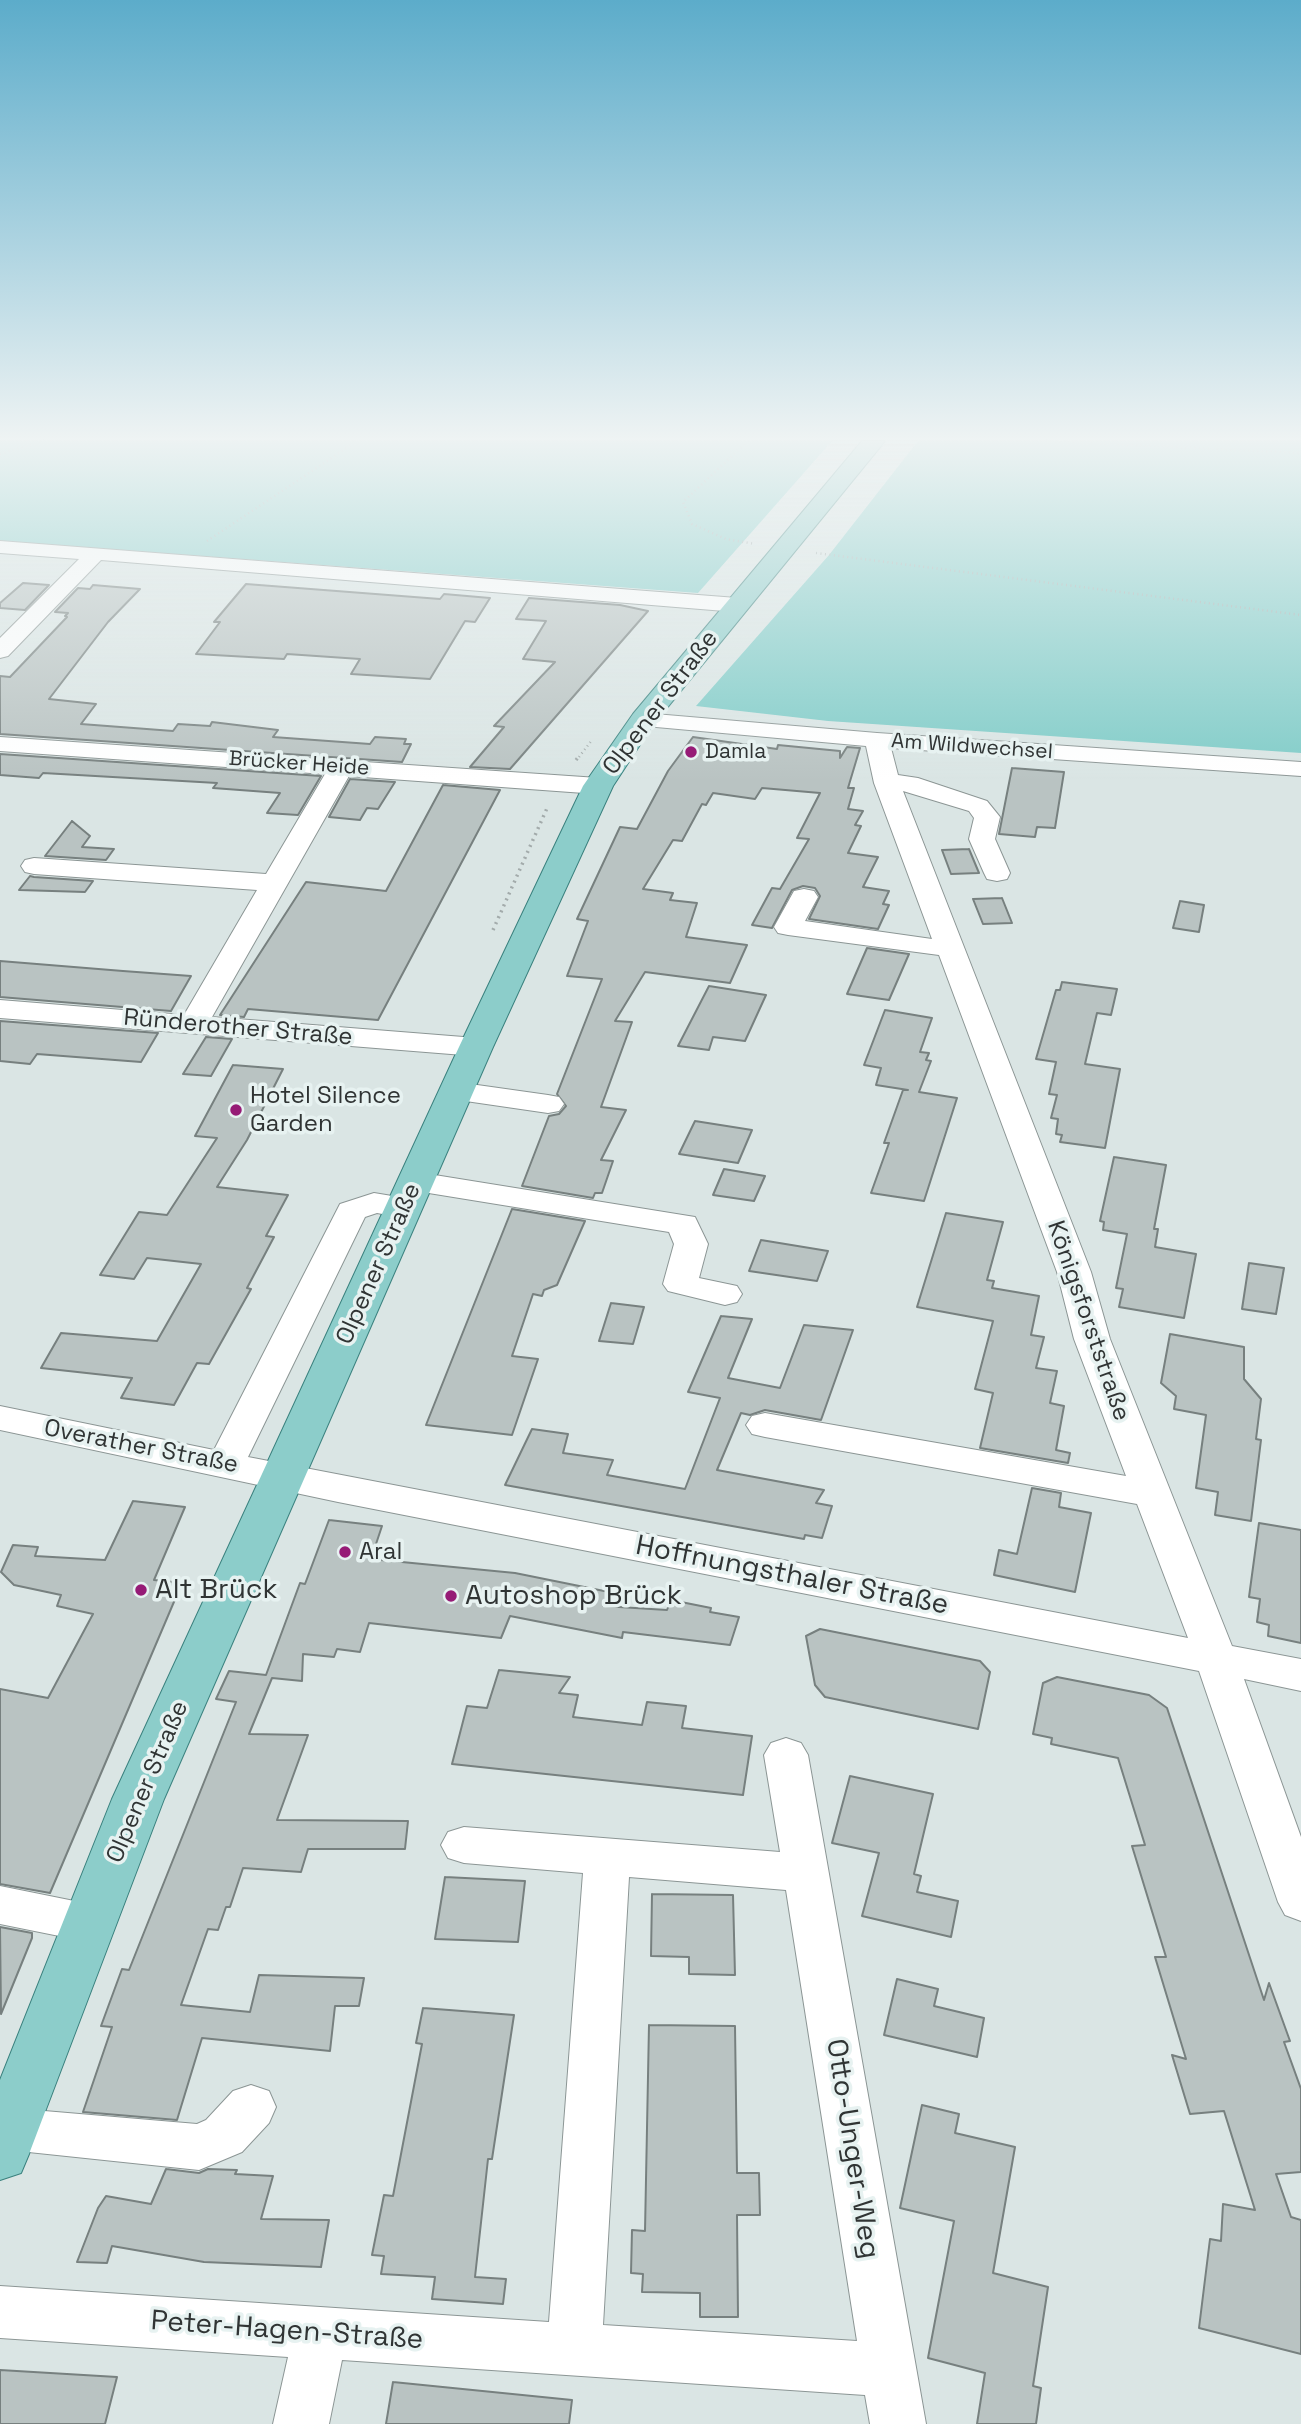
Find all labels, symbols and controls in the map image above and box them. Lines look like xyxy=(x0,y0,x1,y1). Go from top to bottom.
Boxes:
street label: Olpener Straße xyxy=(597,625,725,781)
street label: Am Wildwechsel xyxy=(890,729,1054,765)
place label: Damla xyxy=(705,739,766,765)
marker: Damla xyxy=(683,744,699,760)
street label: Brücker Heide xyxy=(228,747,370,781)
street label: Ründerother Straße xyxy=(122,1004,354,1052)
place label: Hotel Silence Garden xyxy=(250,1082,401,1138)
marker: Hotel Silence Garden xyxy=(228,1102,244,1118)
street label: Olpener Straße xyxy=(331,1179,427,1349)
street label: Königsforststraße xyxy=(1040,1217,1136,1425)
street label: Overather Straße xyxy=(42,1414,240,1480)
street label: Hoffnungsthaler Straße xyxy=(633,1529,951,1623)
place label: Aral xyxy=(359,1538,402,1566)
marker: Aral xyxy=(337,1544,353,1560)
place label: Alt Brück xyxy=(155,1573,278,1607)
place label: Autoshop Brück xyxy=(465,1579,682,1613)
marker: Alt Brück xyxy=(133,1582,149,1598)
marker: Autoshop Brück xyxy=(443,1588,459,1604)
street label: Olpener Straße xyxy=(101,1697,195,1867)
street label: Otto-Unger-Weg xyxy=(818,2037,886,2261)
street label: Peter-Hagen-Straße xyxy=(150,2305,424,2357)

